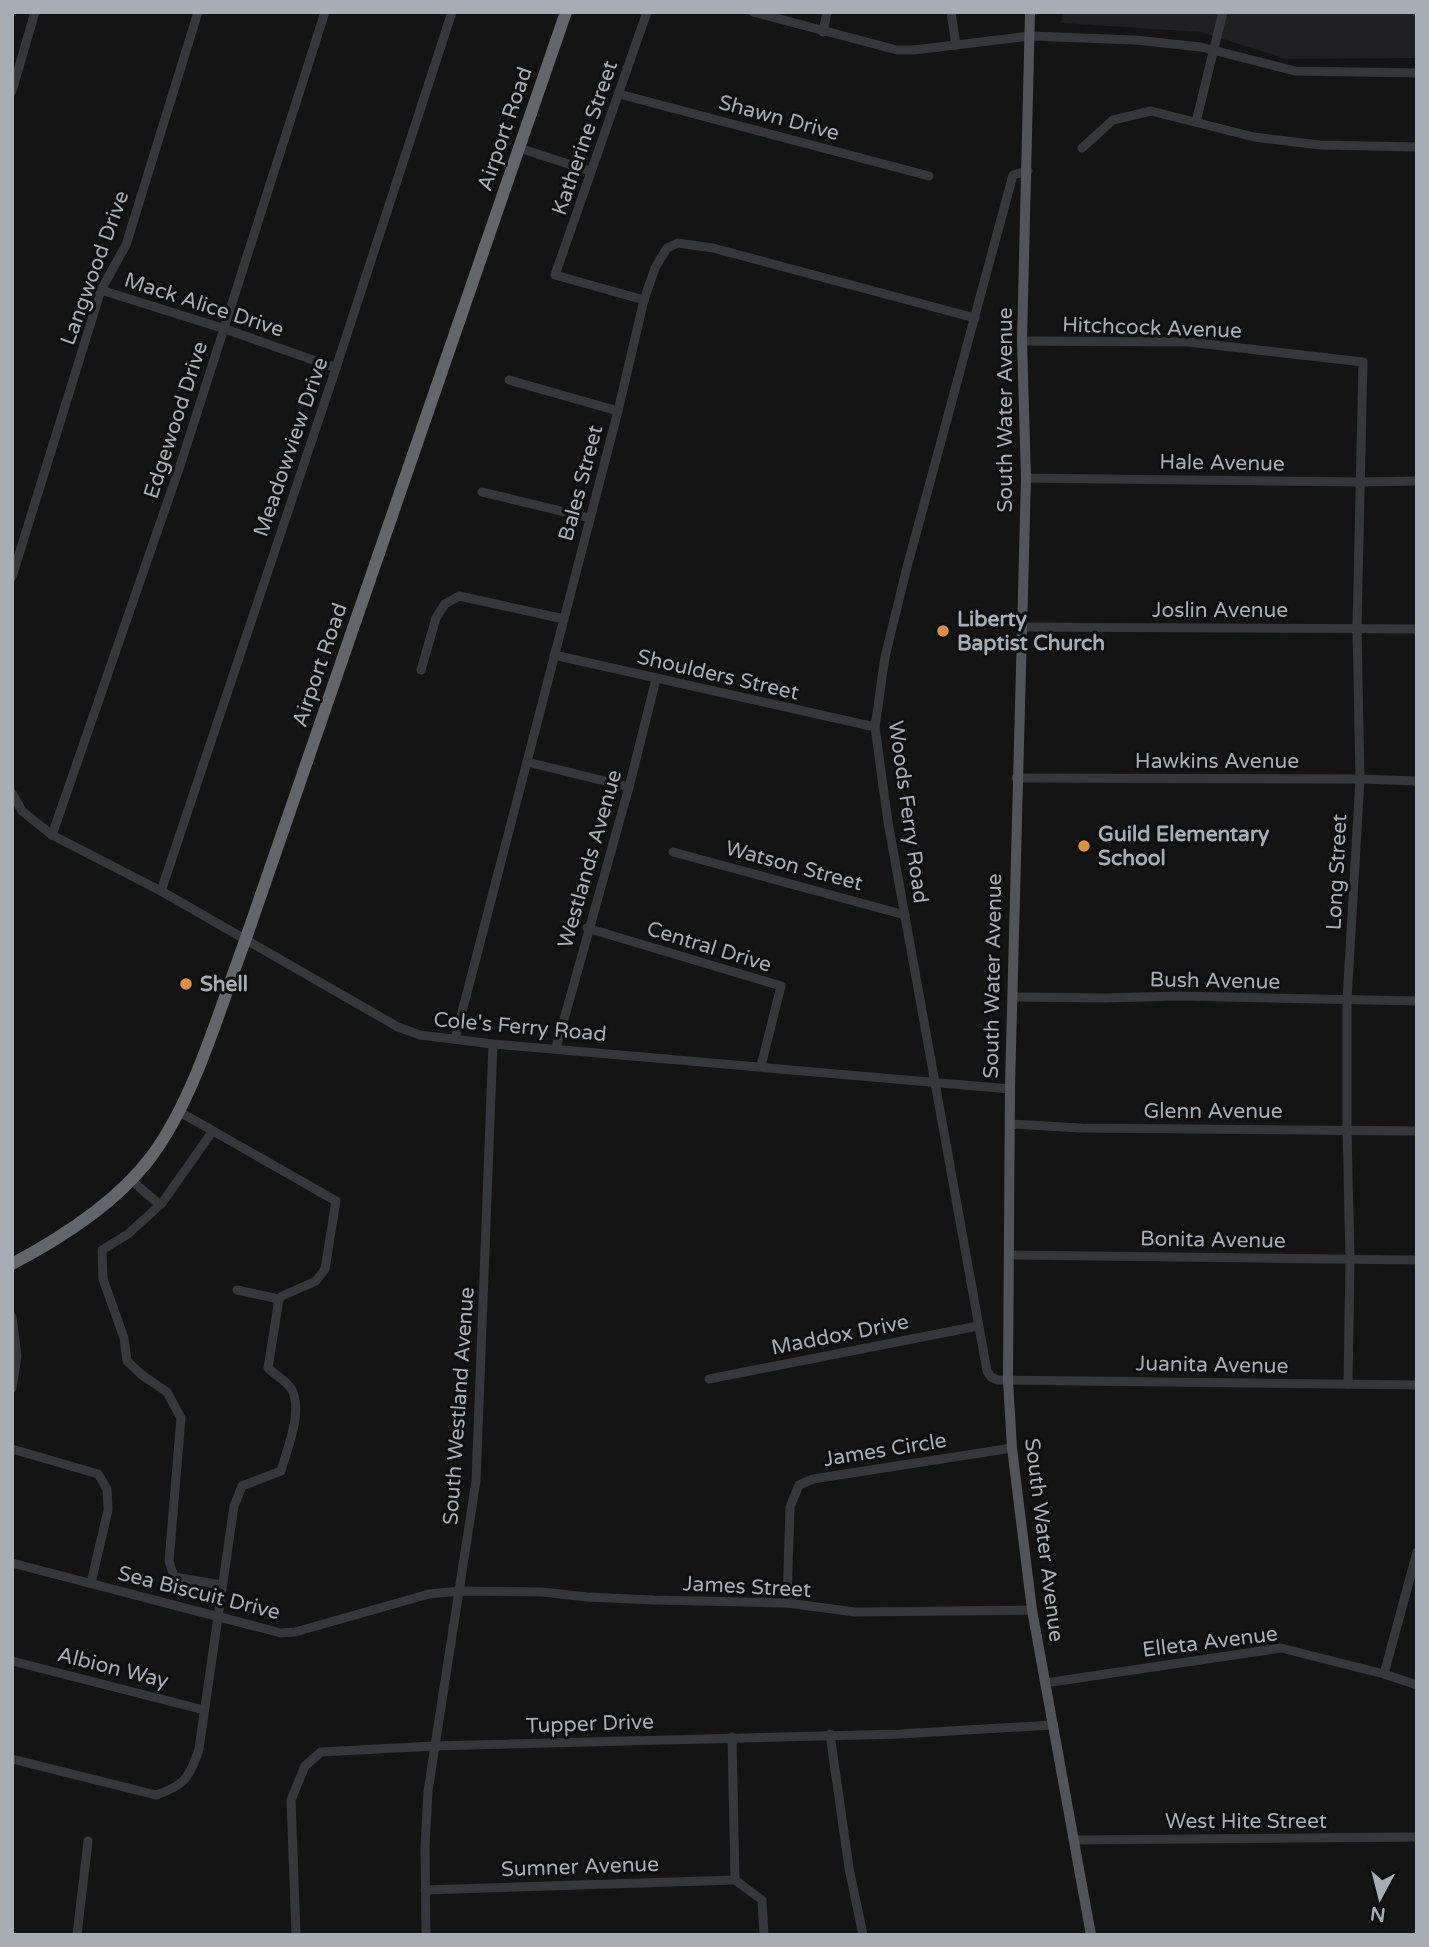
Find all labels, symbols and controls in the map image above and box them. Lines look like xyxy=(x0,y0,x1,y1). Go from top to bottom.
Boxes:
street label: Katherine Street xyxy=(547,57,623,219)
street label: Airport Road xyxy=(472,64,538,194)
street label: Shawn Drive xyxy=(716,90,842,146)
street label: Langwood Drive xyxy=(55,187,135,349)
street label: Mack Alice Drive xyxy=(121,267,287,343)
street label: South Water Avenue xyxy=(993,307,1018,513)
street label: Hitchcock Avenue xyxy=(1062,312,1242,344)
street label: Edgewood Drive xyxy=(139,338,213,502)
street label: Meadowview Drive xyxy=(249,354,333,540)
street label: Bales Street xyxy=(554,422,608,544)
street label: Hale Avenue xyxy=(1159,449,1285,477)
street label: Joslin Avenue xyxy=(1152,598,1288,623)
street label: Airport Road xyxy=(287,600,353,730)
place label: Liberty Baptist Church xyxy=(957,607,1105,656)
marker: Liberty Baptist Church xyxy=(935,623,951,639)
street label: Shoulders Street xyxy=(635,644,801,706)
street label: Woods Ferry Road xyxy=(883,719,933,905)
street label: Hawkins Avenue xyxy=(1135,749,1299,774)
street label: Westlands Avenue xyxy=(553,767,627,951)
street label: Long Street xyxy=(1321,813,1353,931)
place label: Guild Elementary School xyxy=(1098,822,1270,871)
street label: Watson Street xyxy=(723,836,865,896)
marker: Guild Elementary School xyxy=(1076,838,1092,854)
street label: South Water Avenue xyxy=(979,873,1007,1079)
street label: Central Drive xyxy=(644,916,774,978)
street label: Bush Avenue xyxy=(1149,967,1281,995)
place label: Shell xyxy=(200,972,248,997)
marker: Shell xyxy=(178,976,194,992)
street label: Cole's Ferry Road xyxy=(432,1007,608,1047)
street label: Glenn Avenue xyxy=(1143,1099,1283,1124)
street label: Bonita Avenue xyxy=(1140,1226,1286,1254)
street label: South Westland Avenue xyxy=(438,1286,480,1526)
street label: Maddox Drive xyxy=(769,1309,911,1361)
street label: Juanita Avenue xyxy=(1135,1351,1289,1379)
street label: James Circle xyxy=(822,1428,948,1472)
street label: South Water Avenue xyxy=(1019,1437,1069,1643)
street label: Sea Biscuit Drive xyxy=(115,1561,283,1625)
street label: James Street xyxy=(682,1571,812,1603)
street label: Elleta Avenue xyxy=(1141,1621,1279,1663)
street label: Albion Way xyxy=(55,1642,171,1694)
street label: Tupper Drive xyxy=(526,1709,654,1739)
street label: West Hite Street xyxy=(1165,1809,1327,1834)
street label: Sumner Avenue xyxy=(501,1852,660,1882)
north arrow xyxy=(1345,1863,1415,1933)
text: N xyxy=(1369,1902,1387,1926)

